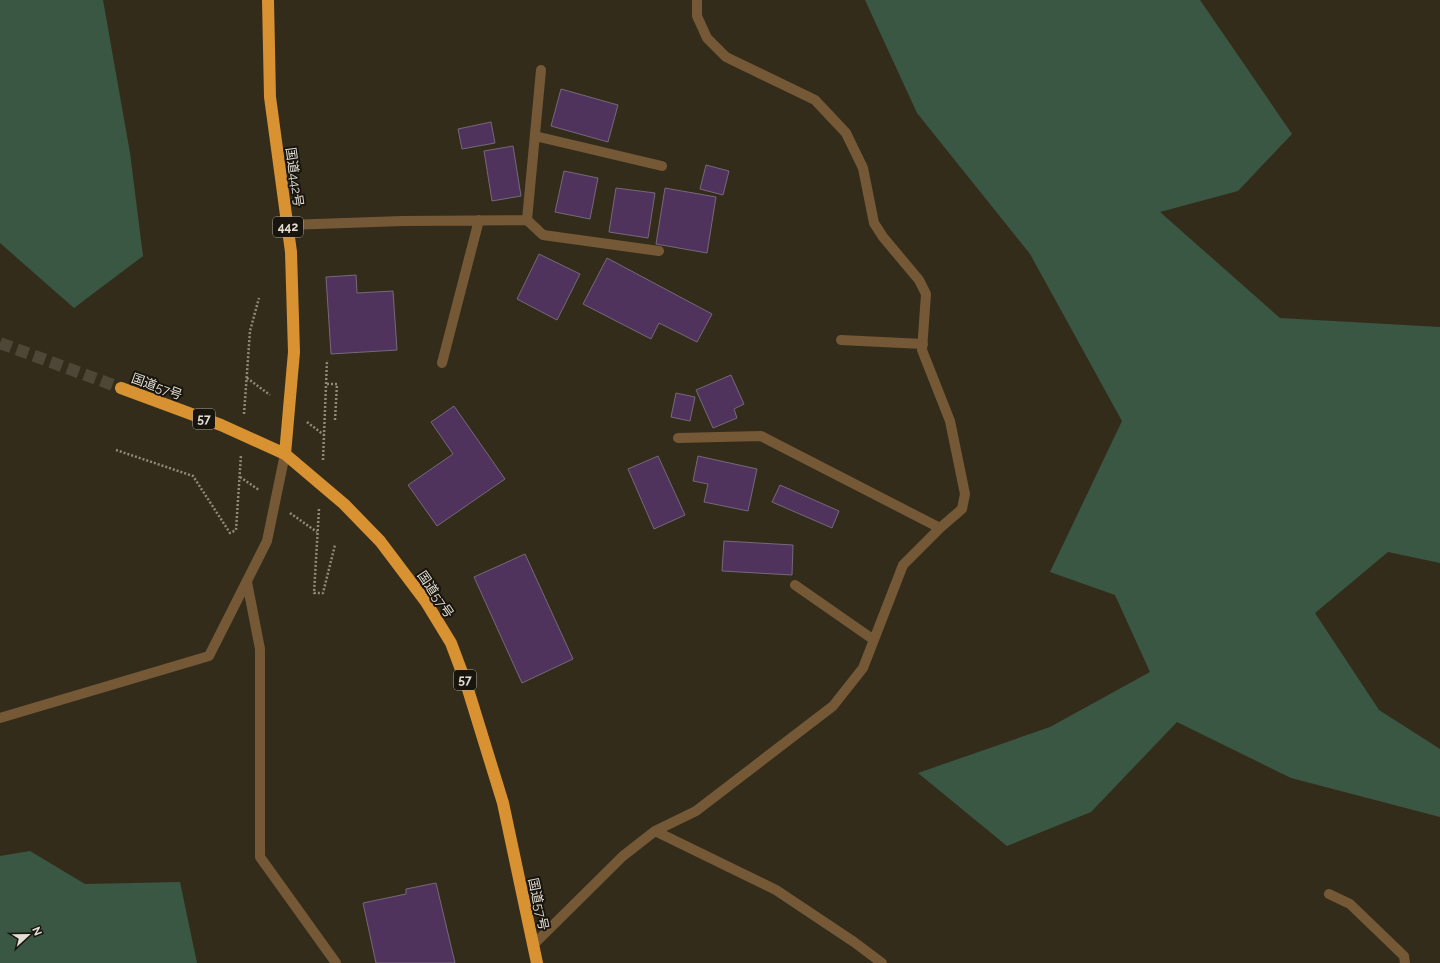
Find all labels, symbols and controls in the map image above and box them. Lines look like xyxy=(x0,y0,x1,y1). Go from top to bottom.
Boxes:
street label: 国道442号 xyxy=(283,146,306,208)
road number: 442 xyxy=(273,217,303,237)
street label: 国道57号 xyxy=(129,370,184,403)
road number: 57 xyxy=(193,409,215,429)
street label: 国道57号 xyxy=(415,568,457,620)
road number: 57 xyxy=(454,670,476,690)
street label: 国道57号 xyxy=(526,877,551,932)
north arrow xyxy=(8,915,48,955)
text: N xyxy=(29,925,44,938)

